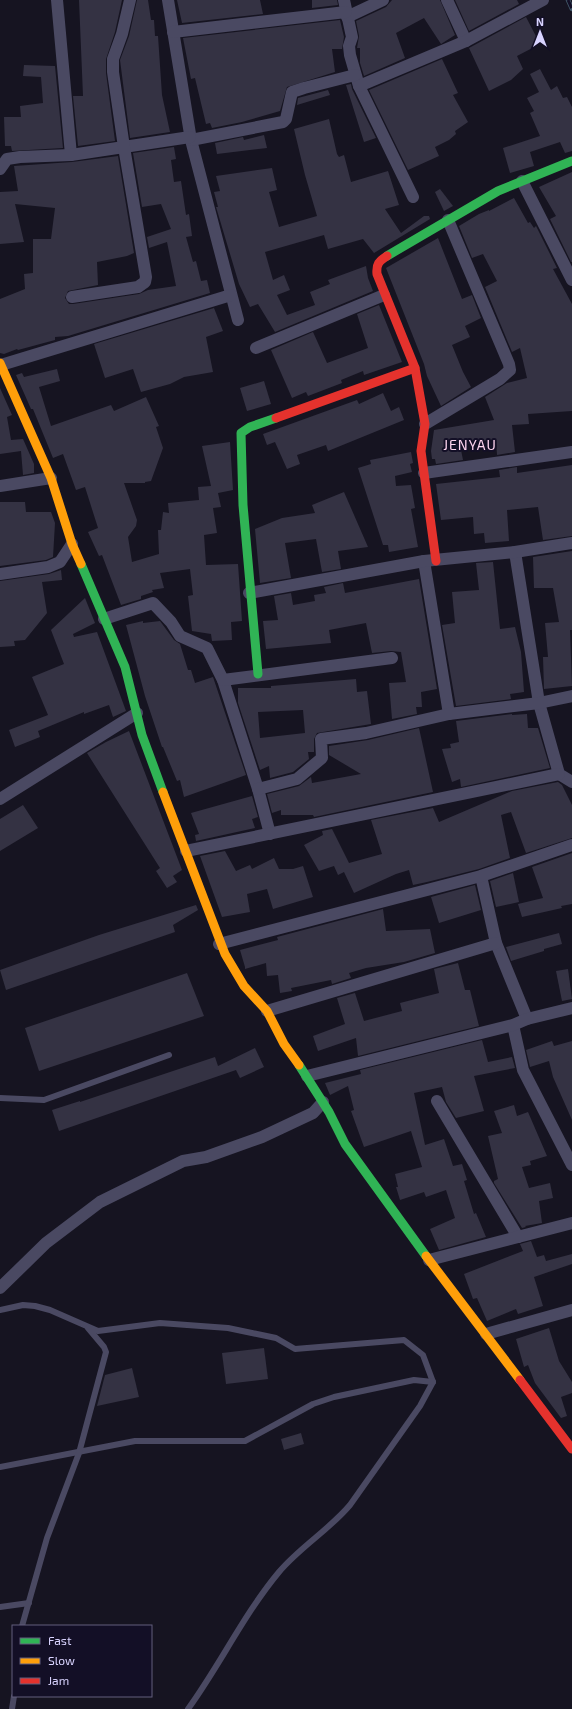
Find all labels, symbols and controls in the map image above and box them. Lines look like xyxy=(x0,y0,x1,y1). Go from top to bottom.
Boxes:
north arrow xyxy=(520,12,560,52)
text: N xyxy=(536,15,544,28)
district label: JENYAU xyxy=(443,436,497,453)
legend xyxy=(12,1625,152,1697)
text: Fast xyxy=(48,1633,72,1647)
text: Slow xyxy=(48,1653,75,1667)
text: Jam xyxy=(48,1673,69,1687)

